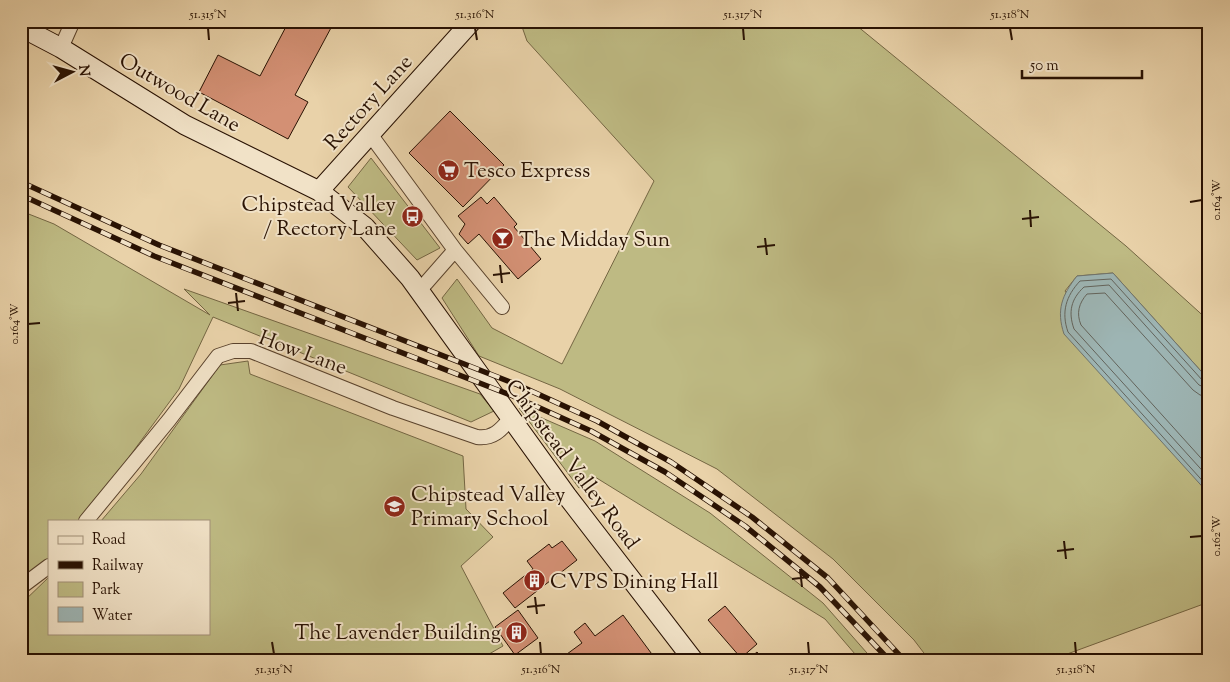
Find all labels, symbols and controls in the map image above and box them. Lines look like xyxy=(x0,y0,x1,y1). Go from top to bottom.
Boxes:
text: 51.315°N xyxy=(189,6,227,24)
text: 51.316°N xyxy=(455,6,495,24)
text: 51.317°N xyxy=(723,6,763,24)
text: 51.318°N xyxy=(990,6,1030,24)
street label: Outwood Lane xyxy=(113,47,245,141)
north arrow xyxy=(48,48,98,98)
scale bar xyxy=(1022,48,1142,80)
street label: Rectory Lane xyxy=(318,49,421,158)
text: 50 m xyxy=(1029,56,1059,77)
text: N xyxy=(72,64,93,77)
place label: Tesco Express xyxy=(464,157,590,187)
supermarket icon: Tesco Express xyxy=(436,158,460,182)
text: 0.164°W xyxy=(1208,179,1226,221)
place label: Chipstead Valley / Rectory Lane xyxy=(241,191,397,245)
bus stop icon: Chipstead Valley / Rectory Lane xyxy=(400,204,424,228)
place label: The Midday Sun xyxy=(519,226,670,256)
bar icon: The Midday Sun xyxy=(491,227,515,251)
text: 0.164°W xyxy=(6,303,24,345)
street label: How Lane xyxy=(254,324,351,384)
street label: Chipstead Valley Road xyxy=(497,374,646,557)
place label: Chipstead Valley Primary School xyxy=(411,481,566,535)
school or university icon: Chipstead Valley Primary School xyxy=(383,494,407,518)
text: 0.162°W xyxy=(1208,515,1226,556)
legend xyxy=(48,520,210,634)
text: Road xyxy=(92,530,126,551)
text: Railway xyxy=(92,556,144,577)
place label: CVPS Dining Hall xyxy=(550,568,719,598)
building icon: CVPS Dining Hall xyxy=(522,569,546,593)
text: Park xyxy=(92,580,121,601)
text: Water xyxy=(92,606,133,627)
place label: The Lavender Building xyxy=(294,619,501,649)
building icon: The Lavender Building xyxy=(505,620,529,644)
text: 51.315°N xyxy=(255,661,293,679)
text: 51.316°N xyxy=(521,661,561,679)
text: 51.317°N xyxy=(789,661,829,679)
text: 51.318°N xyxy=(1056,661,1096,679)

